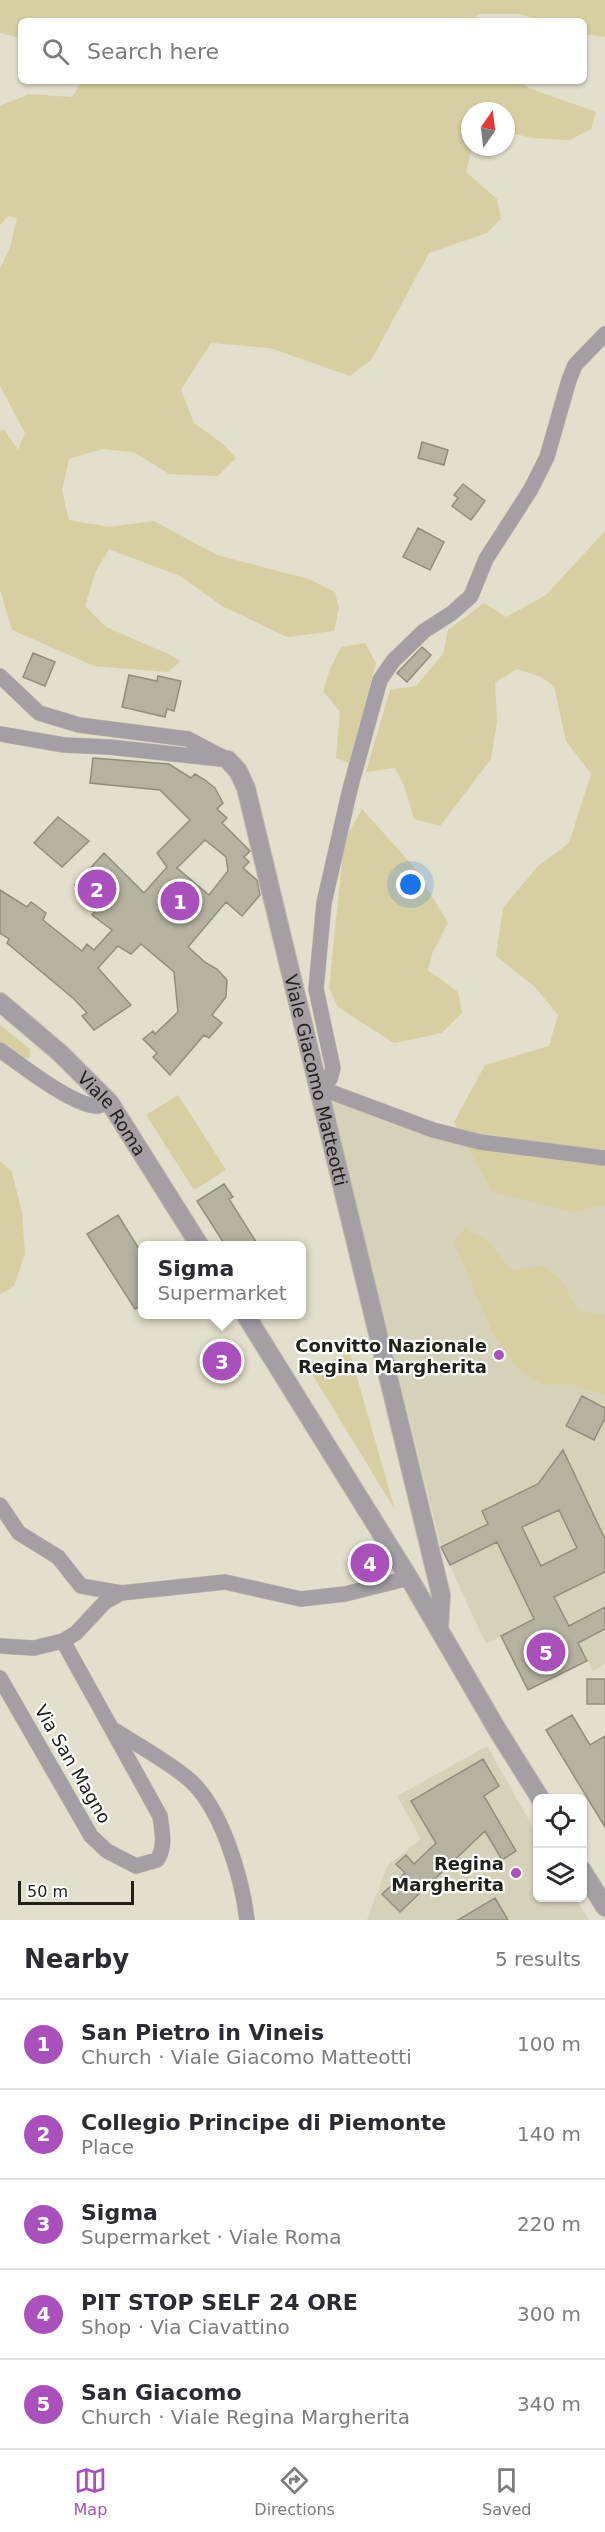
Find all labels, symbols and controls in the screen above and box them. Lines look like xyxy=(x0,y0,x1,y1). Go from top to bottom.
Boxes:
search box xyxy=(18,18,587,84)
icon: search xyxy=(39,35,72,68)
text: Search here xyxy=(87,39,219,64)
north arrow xyxy=(461,102,515,156)
pin: 2 xyxy=(78,866,116,912)
your location xyxy=(396,870,425,899)
pin: 1 xyxy=(160,878,200,924)
street label: Viale Giacomo Matteotti xyxy=(281,972,352,1188)
street label: Viale Roma xyxy=(74,1067,151,1159)
popup xyxy=(138,1241,306,1319)
text: Sigma xyxy=(157,1256,234,1281)
text: Supermarket xyxy=(157,1281,287,1305)
place label: Convitto Nazionale Regina Margherita xyxy=(295,1335,487,1377)
pin: 3 xyxy=(202,1338,242,1384)
marker: Convitto Nazionale Regina Margherita xyxy=(492,1348,506,1362)
pin: 4 xyxy=(350,1540,389,1586)
pin: 5 xyxy=(526,1630,566,1674)
street label: Via San Magno xyxy=(30,1701,116,1827)
map controls xyxy=(533,1794,587,1902)
button: locate xyxy=(533,1794,587,1848)
button: layers xyxy=(533,1848,587,1902)
place label: Regina Margherita xyxy=(391,1853,504,1895)
marker: Regina Margherita xyxy=(509,1866,523,1880)
scale bar xyxy=(18,1878,134,1906)
text: 50 m xyxy=(27,1882,68,1901)
text: Nearby xyxy=(24,1944,129,1974)
text: 5 results xyxy=(495,1947,581,1971)
text: San Pietro in Vineis xyxy=(81,2020,324,2045)
text: 1 xyxy=(37,2032,50,2056)
text: 100 m xyxy=(517,2032,581,2056)
text: Church · Viale Giacomo Matteotti xyxy=(81,2045,412,2069)
text: Collegio Principe di Piemonte xyxy=(81,2110,446,2135)
text: 2 xyxy=(37,2122,50,2146)
text: 140 m xyxy=(517,2122,581,2146)
text: Place xyxy=(81,2135,134,2159)
text: Sigma xyxy=(81,2200,158,2225)
text: 3 xyxy=(37,2212,50,2236)
text: 220 m xyxy=(517,2212,581,2236)
text: Supermarket · Viale Roma xyxy=(81,2225,342,2249)
text: PIT STOP SELF 24 ORE xyxy=(81,2290,358,2315)
text: 4 xyxy=(37,2302,50,2326)
text: 300 m xyxy=(517,2302,581,2326)
text: Shop · Via Ciavattino xyxy=(81,2315,290,2339)
text: San Giacomo xyxy=(81,2380,242,2405)
text: 5 xyxy=(37,2392,50,2416)
text: 340 m xyxy=(517,2392,581,2416)
text: Church · Viale Regina Margherita xyxy=(81,2405,410,2429)
tab: Map xyxy=(74,2464,107,2519)
tab: Directions xyxy=(254,2464,335,2519)
tab: Saved xyxy=(482,2464,531,2519)

